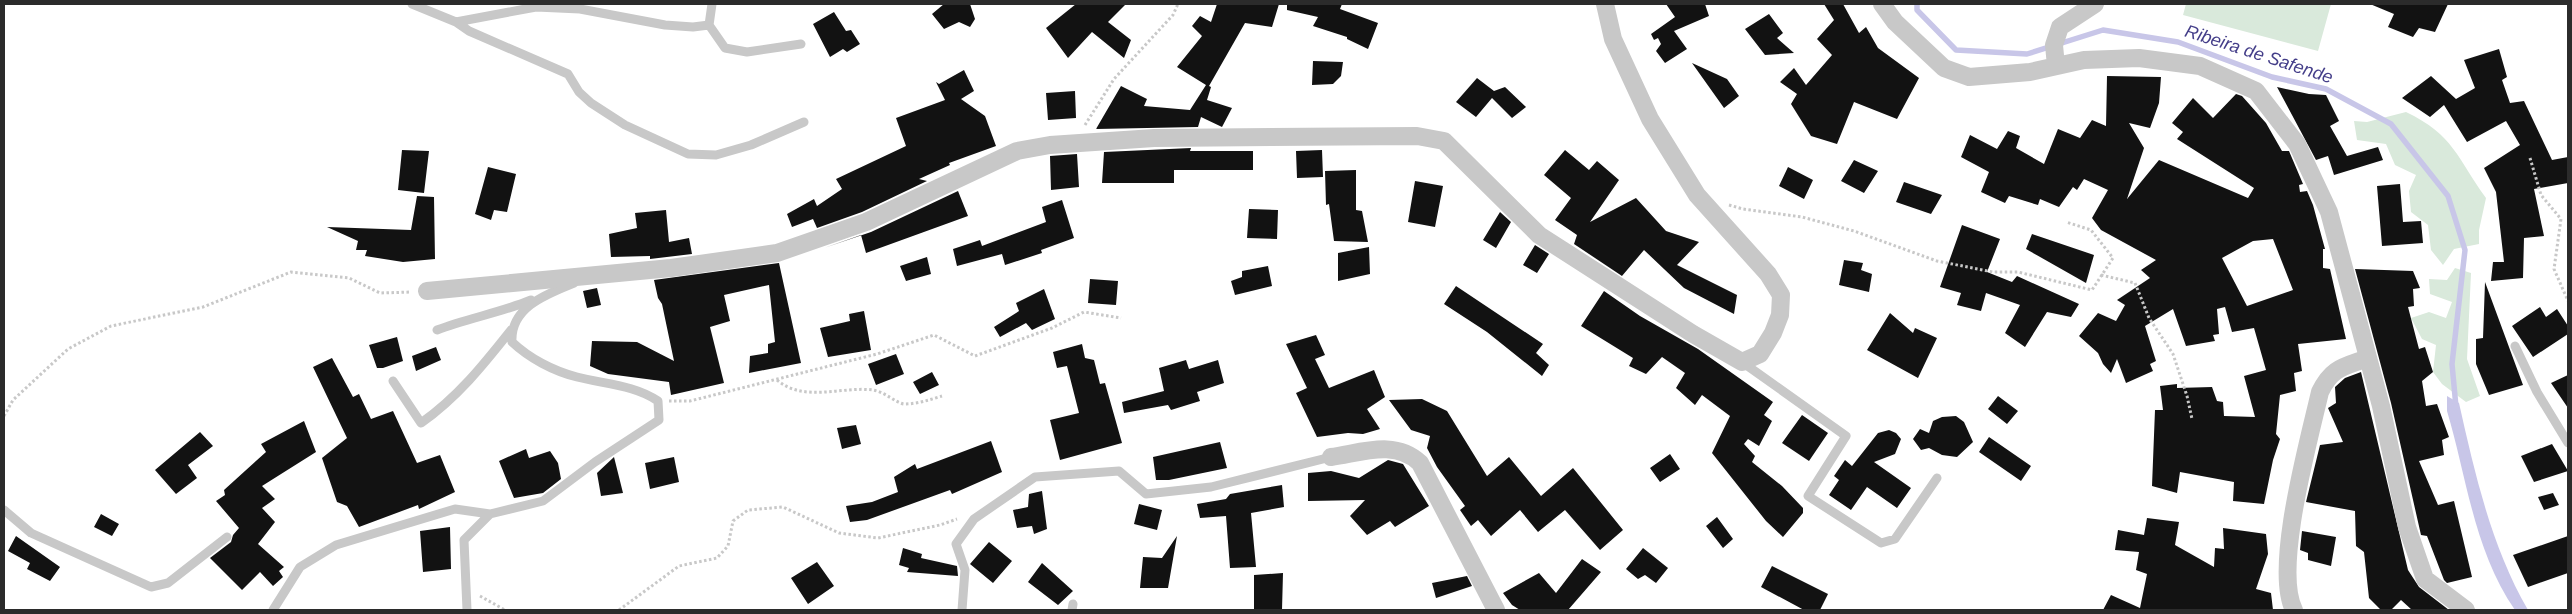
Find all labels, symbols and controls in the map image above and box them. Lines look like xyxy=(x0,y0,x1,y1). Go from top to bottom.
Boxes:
water label: Ribeira de Safende xyxy=(2183,21,2335,87)

